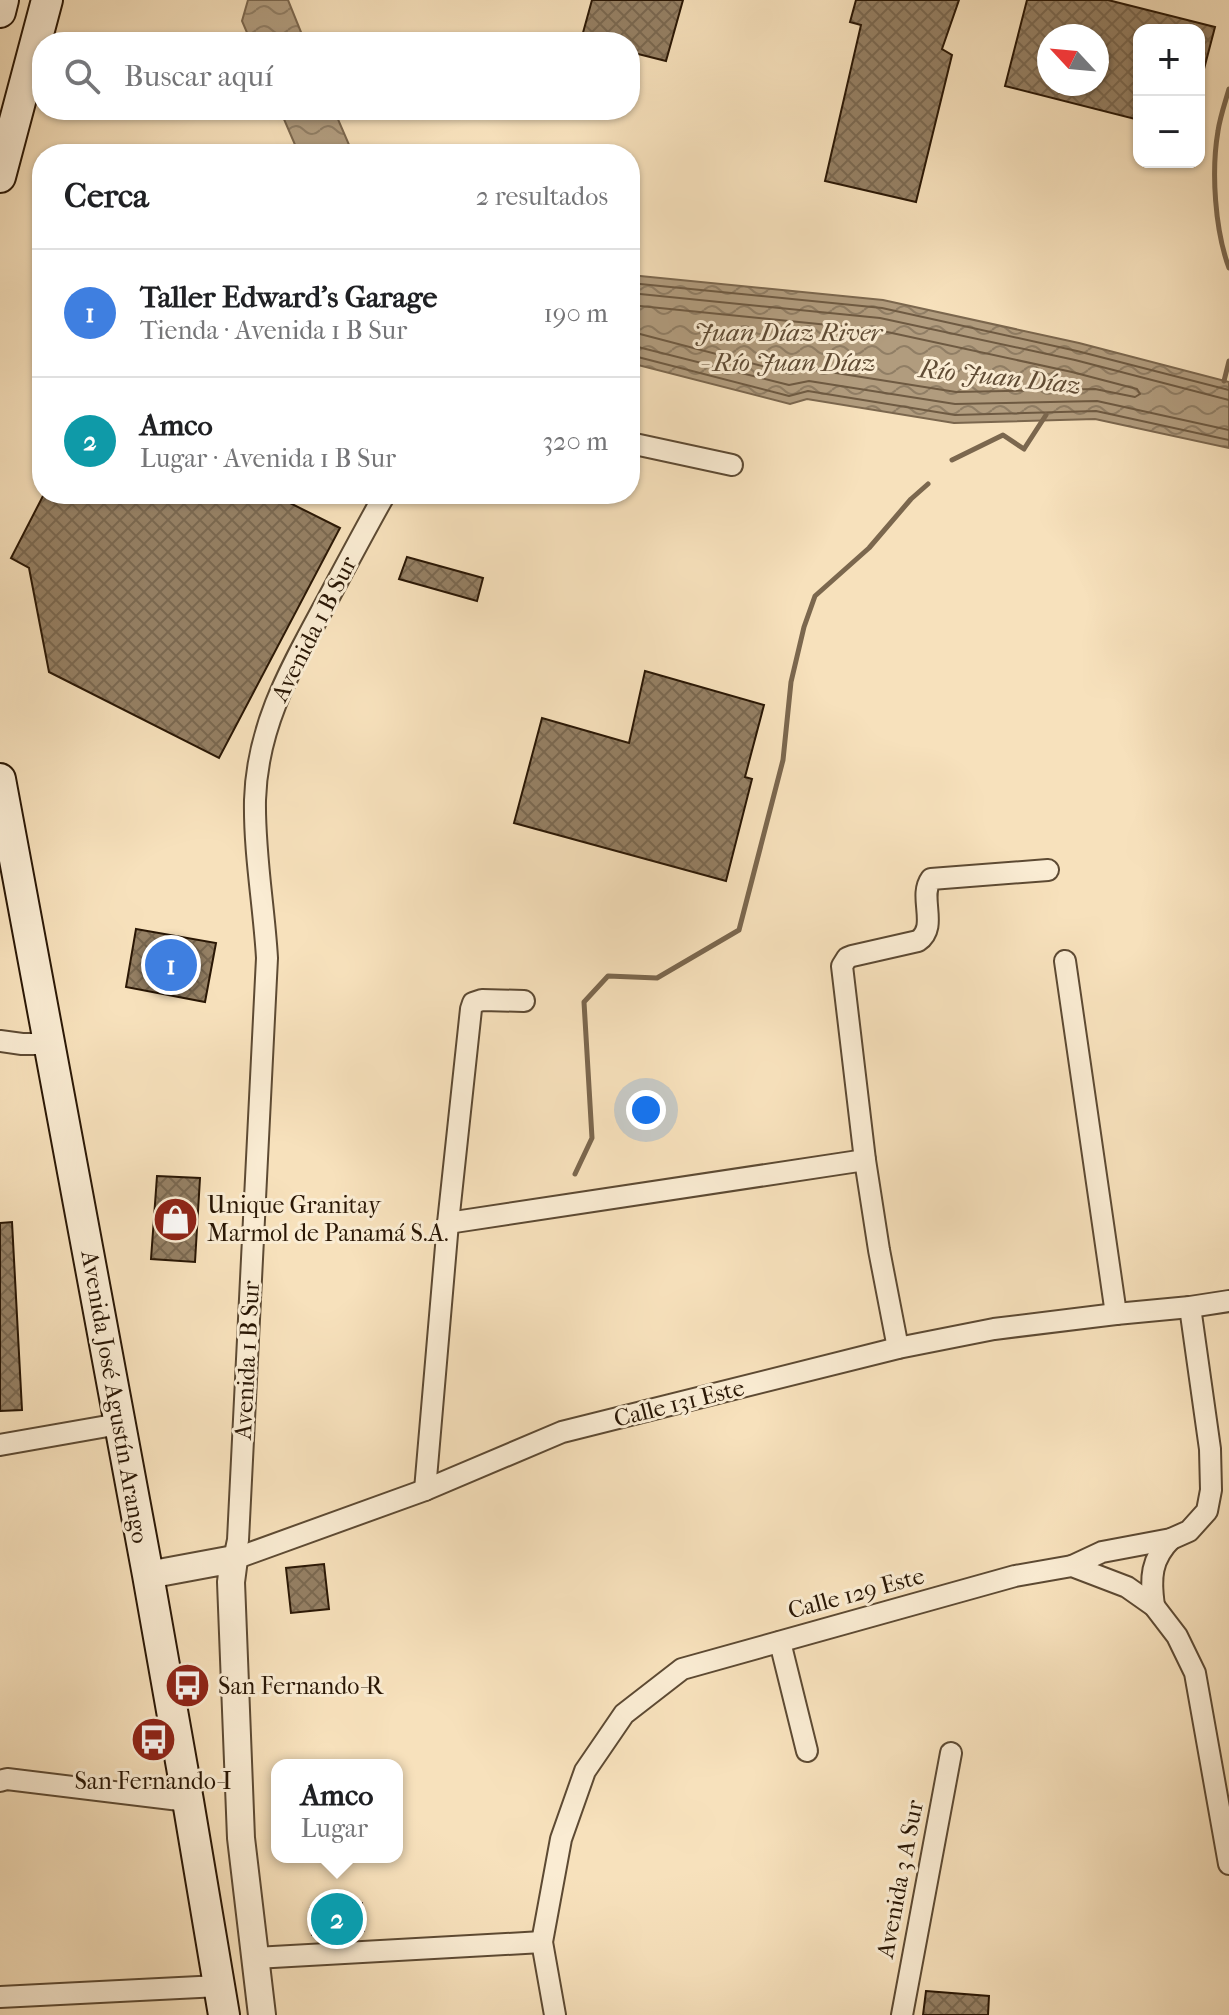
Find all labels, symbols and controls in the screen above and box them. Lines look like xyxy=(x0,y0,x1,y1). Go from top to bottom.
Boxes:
north arrow xyxy=(1037,24,1109,96)
map controls xyxy=(1133,24,1205,168)
button: + xyxy=(1133,24,1205,96)
search box xyxy=(32,32,640,120)
icon: search xyxy=(60,54,104,98)
text: Buscar aquí xyxy=(124,59,273,94)
button: − xyxy=(1133,96,1205,168)
text: Cerca xyxy=(64,176,149,216)
text: 2 resultados xyxy=(476,181,608,212)
text: Taller Edward's Garage xyxy=(140,280,437,315)
text: 1 xyxy=(85,298,95,329)
text: 190 m xyxy=(544,298,608,329)
text: Tienda · Avenida 1 B Sur xyxy=(140,315,407,346)
water label: Juan Díaz River - Río Juan Díaz xyxy=(694,317,884,378)
water label: Río Juan Díaz xyxy=(915,353,1083,401)
text: Amco xyxy=(140,408,213,443)
text: 2 xyxy=(83,426,97,457)
text: 320 m xyxy=(542,426,608,457)
text: Lugar · Avenida 1 B Sur xyxy=(140,443,396,474)
street label: Avenida 1 B Sur xyxy=(265,551,363,707)
pin: 1 xyxy=(145,935,197,995)
your location xyxy=(626,1090,666,1130)
place label: Unique Granitay Marmol de Panamá S.A. xyxy=(207,1191,449,1247)
shop icon: Unique Granitay Marmol de Panamá S.A. xyxy=(152,1195,200,1243)
street label: Avenida José Agustín Arango xyxy=(75,1247,155,1546)
street label: Avenida 1 B Sur xyxy=(229,1279,265,1441)
street label: Calle 131 Este xyxy=(611,1373,747,1433)
street label: Calle 129 Este xyxy=(785,1561,927,1625)
bus stop icon: San Fernando-R xyxy=(163,1662,211,1710)
place label: San Fernando-R xyxy=(218,1672,385,1700)
bus stop icon: San Fernando-I xyxy=(129,1715,177,1763)
popup xyxy=(271,1759,403,1863)
place label: San Fernando-I xyxy=(74,1767,232,1795)
text: Amco xyxy=(301,1778,373,1813)
street label: Avenida 3 A Sur xyxy=(871,1797,929,1961)
text: Lugar xyxy=(301,1813,368,1844)
pin: 2 xyxy=(311,1889,363,1949)

